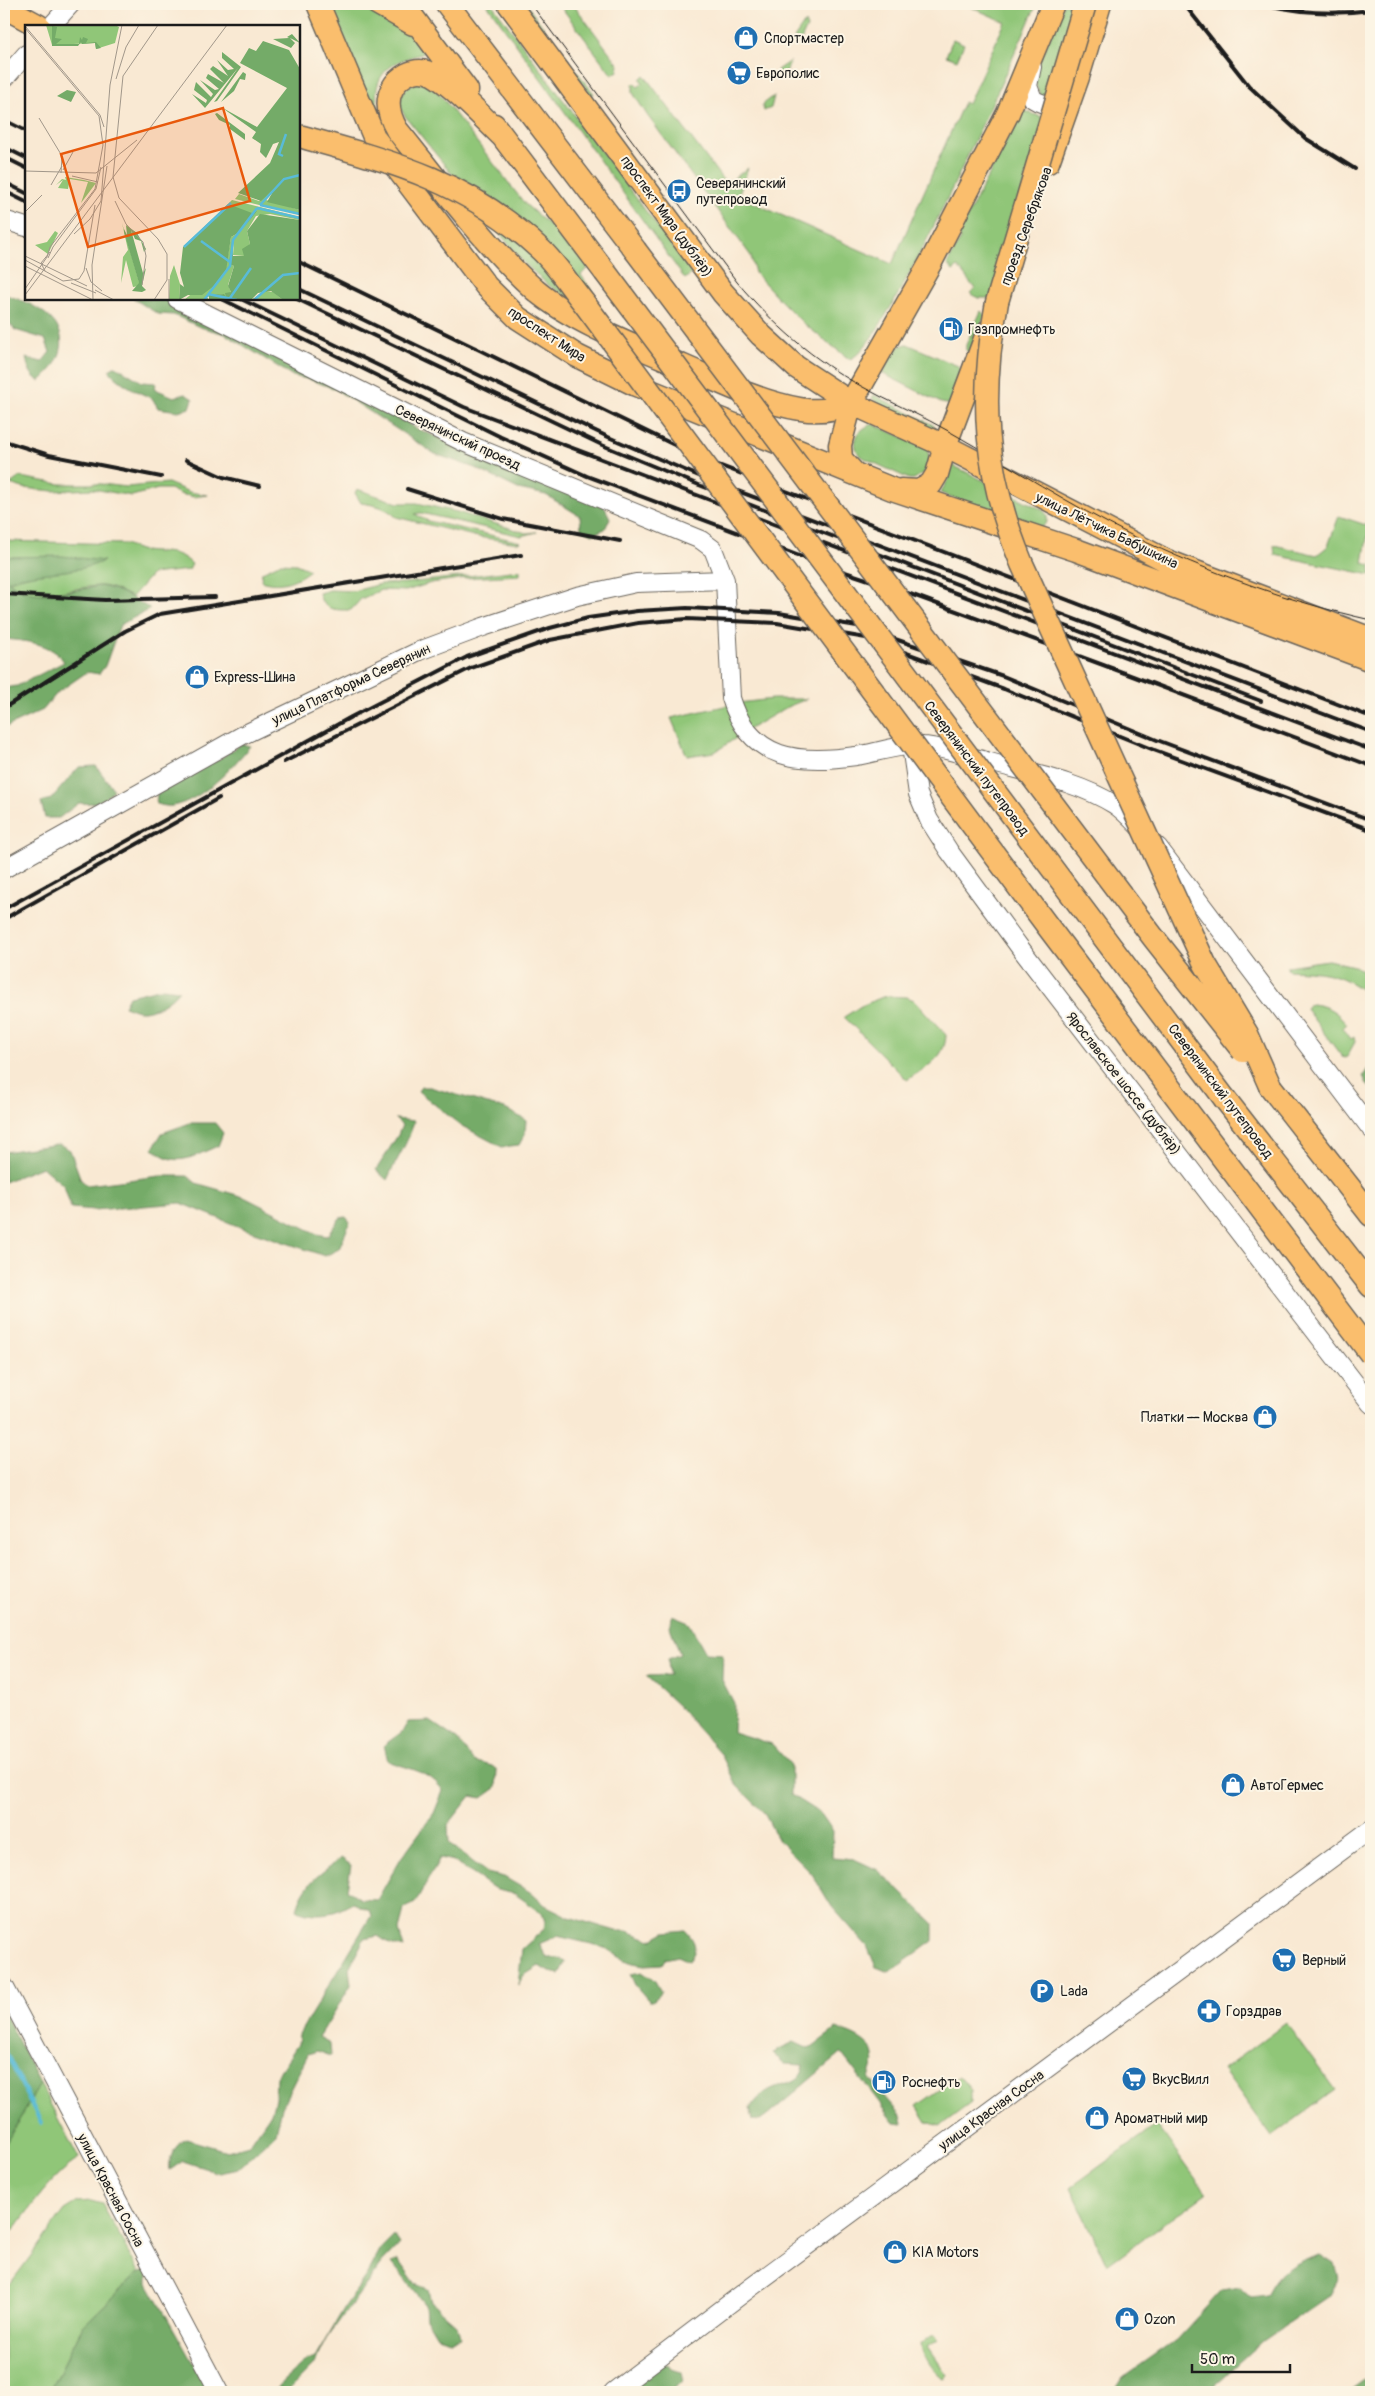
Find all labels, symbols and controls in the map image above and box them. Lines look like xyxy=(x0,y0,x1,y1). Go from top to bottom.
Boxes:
inset map xyxy=(25,25,300,300)
shop icon: Спортмастер xyxy=(733,25,759,51)
place label: Спортмастер xyxy=(764,30,844,47)
supermarket icon: Европолис xyxy=(726,60,752,86)
place label: Европолис xyxy=(756,65,820,82)
street label: проспект Мира (дублёр) xyxy=(617,152,716,280)
street label: проезд Серебрякова xyxy=(997,165,1056,288)
place label: Северянинский путепровод xyxy=(696,175,786,208)
bus stop icon: Северянинский путепровод xyxy=(666,178,692,204)
street label: проспект Мира xyxy=(505,303,589,366)
fuel station icon: Газпромнефть xyxy=(938,316,964,342)
place label: Газпромнефть xyxy=(968,321,1056,338)
street label: Северянинский проезд xyxy=(392,401,524,474)
street label: улица Лётчика Бабушкина xyxy=(1032,488,1181,572)
street label: улица Платформа Северянин xyxy=(268,640,433,729)
shop icon: Express-Шина xyxy=(184,664,210,690)
place label: Express-Шина xyxy=(214,669,295,686)
street label: Северянинский путепровод xyxy=(920,698,1033,839)
street label: Ярославское шоссе (дублёр) xyxy=(1062,1008,1185,1158)
street label: Северянинский путепровод xyxy=(1164,1021,1277,1162)
shop icon: Платки — Москва xyxy=(1252,1404,1278,1430)
place label: Платки — Москва xyxy=(1141,1409,1248,1426)
shop icon: АвтоГермес xyxy=(1220,1772,1246,1798)
place label: АвтоГермес xyxy=(1250,1777,1324,1794)
supermarket icon: Верный xyxy=(1271,1947,1297,1973)
place label: Верный xyxy=(1302,1952,1346,1969)
parking icon: Lada xyxy=(1029,1978,1055,2004)
place label: Lada xyxy=(1060,1983,1088,2000)
pharmacy icon: Горздрав xyxy=(1196,1998,1222,2024)
place label: Горздрав xyxy=(1226,2003,1282,2020)
street label: улица Красная Сосна xyxy=(934,2066,1047,2155)
supermarket icon: ВкусВилл xyxy=(1121,2066,1147,2092)
fuel station icon: Роснефть xyxy=(871,2069,897,2095)
place label: ВкусВилл xyxy=(1152,2071,1209,2088)
place label: Роснефть xyxy=(902,2074,961,2091)
shop icon: Ароматный мир xyxy=(1084,2105,1110,2131)
place label: Ароматный мир xyxy=(1114,2110,1208,2127)
street label: улица Красная Сосна xyxy=(73,2130,148,2250)
shop icon: KIA Motors xyxy=(882,2239,908,2265)
place label: KIA Motors xyxy=(912,2244,979,2261)
shop icon: Ozon xyxy=(1114,2306,1140,2332)
place label: Ozon xyxy=(1144,2311,1176,2328)
scale bar xyxy=(1192,2341,1290,2373)
text: 50 m xyxy=(1200,2350,1235,2369)

